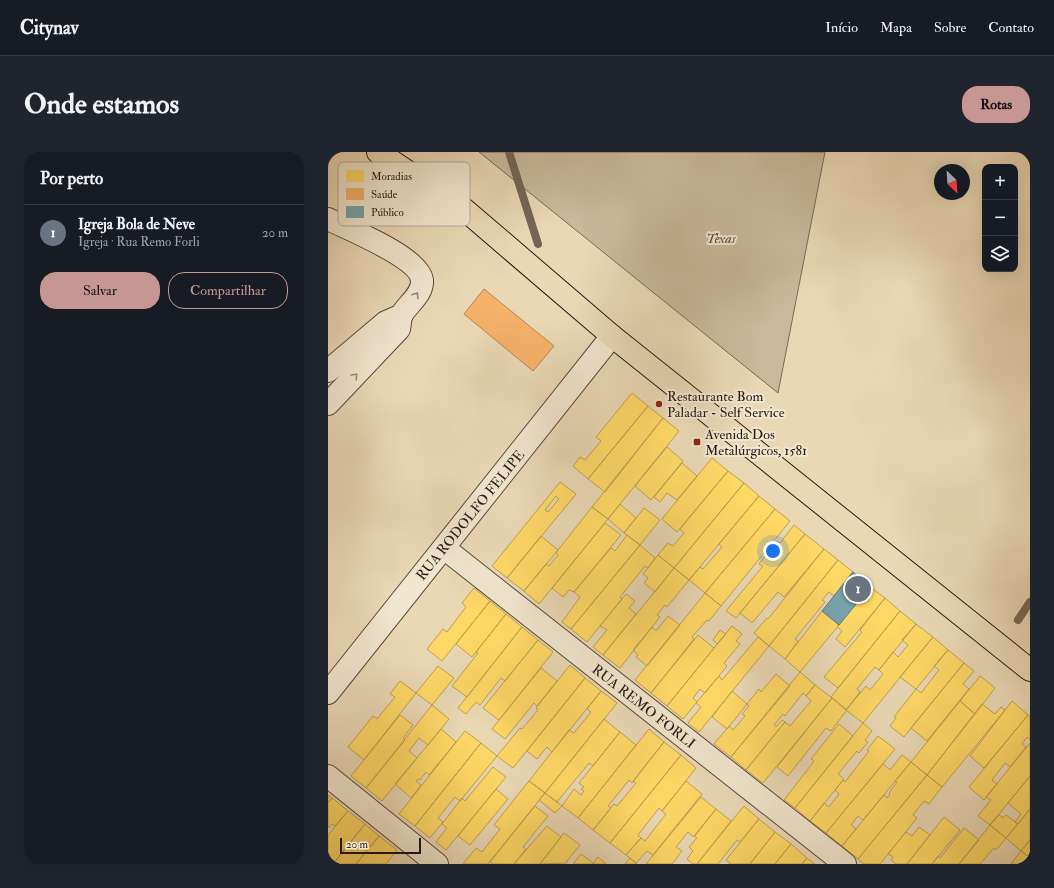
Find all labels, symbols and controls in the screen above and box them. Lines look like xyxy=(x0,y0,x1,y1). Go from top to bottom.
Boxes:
text: Citynav xyxy=(20,16,79,40)
text: Início xyxy=(825,19,858,36)
text: Mapa xyxy=(880,19,912,36)
text: Sobre xyxy=(934,19,966,36)
text: Contato xyxy=(988,19,1034,36)
button: Rotas xyxy=(962,86,1030,123)
text: Onde estamos xyxy=(24,87,179,122)
legend xyxy=(338,162,470,226)
north arrow xyxy=(934,164,970,200)
map controls xyxy=(982,164,1018,272)
button: + xyxy=(982,164,1018,200)
text: Por perto xyxy=(40,168,103,189)
text: Moradias xyxy=(371,170,412,183)
text: Saúde xyxy=(371,188,398,201)
button: − xyxy=(982,200,1018,236)
text: Público xyxy=(371,206,404,219)
text: Igreja Bola de Neve xyxy=(78,215,195,234)
text: 1 xyxy=(51,225,55,241)
text: 20 m xyxy=(262,225,288,241)
park label: Texas xyxy=(706,230,737,247)
text: Igreja · Rua Remo Forli xyxy=(78,234,200,250)
button: layers xyxy=(982,236,1018,272)
button: Salvar xyxy=(40,272,160,309)
button: Compartilhar xyxy=(168,272,288,309)
one-way arrow xyxy=(412,292,419,299)
one-way arrow xyxy=(350,373,358,381)
place label: Restaurante Bom Paladar - Self Service xyxy=(667,388,785,421)
marker: Restaurante Bom Paladar - Self Service xyxy=(654,399,664,409)
place label: Avenida Dos Metalúrgicos, 1581 xyxy=(704,426,807,459)
marker: Avenida Dos Metalúrgicos, 1581 xyxy=(692,437,702,447)
street label: RUA RODOLFO FELIPE xyxy=(413,447,528,584)
your location xyxy=(763,541,783,561)
pin: 1 xyxy=(845,574,871,604)
street label: RUA REMO FORLI xyxy=(589,661,699,752)
scale bar xyxy=(340,836,421,855)
text: 20 m xyxy=(346,838,368,851)

